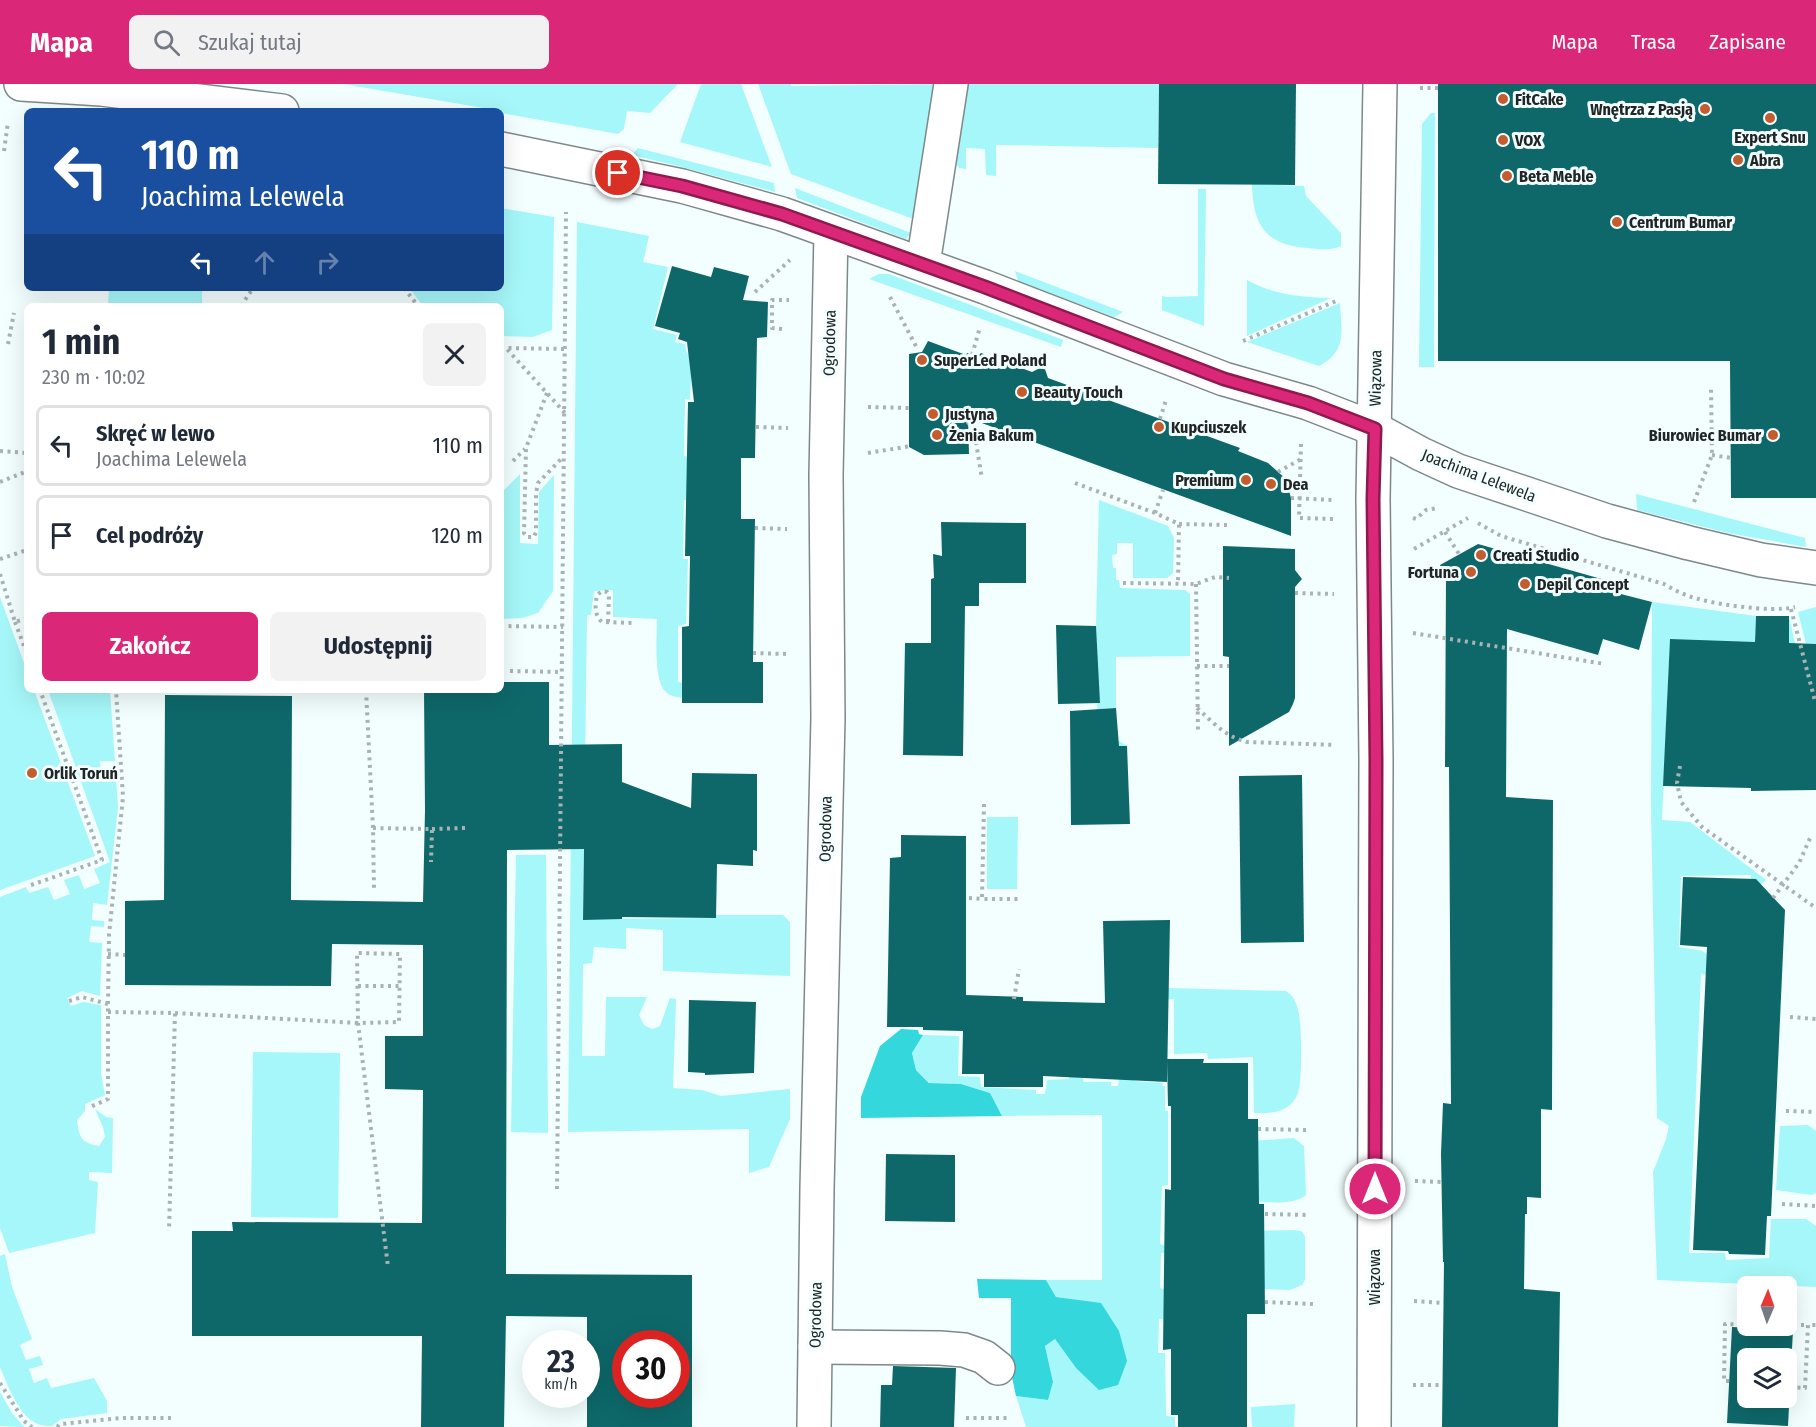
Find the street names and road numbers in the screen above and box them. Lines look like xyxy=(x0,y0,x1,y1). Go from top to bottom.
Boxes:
street label: Ogrodowa xyxy=(819,310,840,376)
street label: Wiązowa xyxy=(1366,349,1386,406)
street label: Joachima Lelewela xyxy=(1419,445,1539,506)
street label: Ogrodowa xyxy=(815,796,836,862)
street label: Wiązowa xyxy=(1365,1249,1385,1305)
street label: Ogrodowa xyxy=(805,1282,826,1348)

